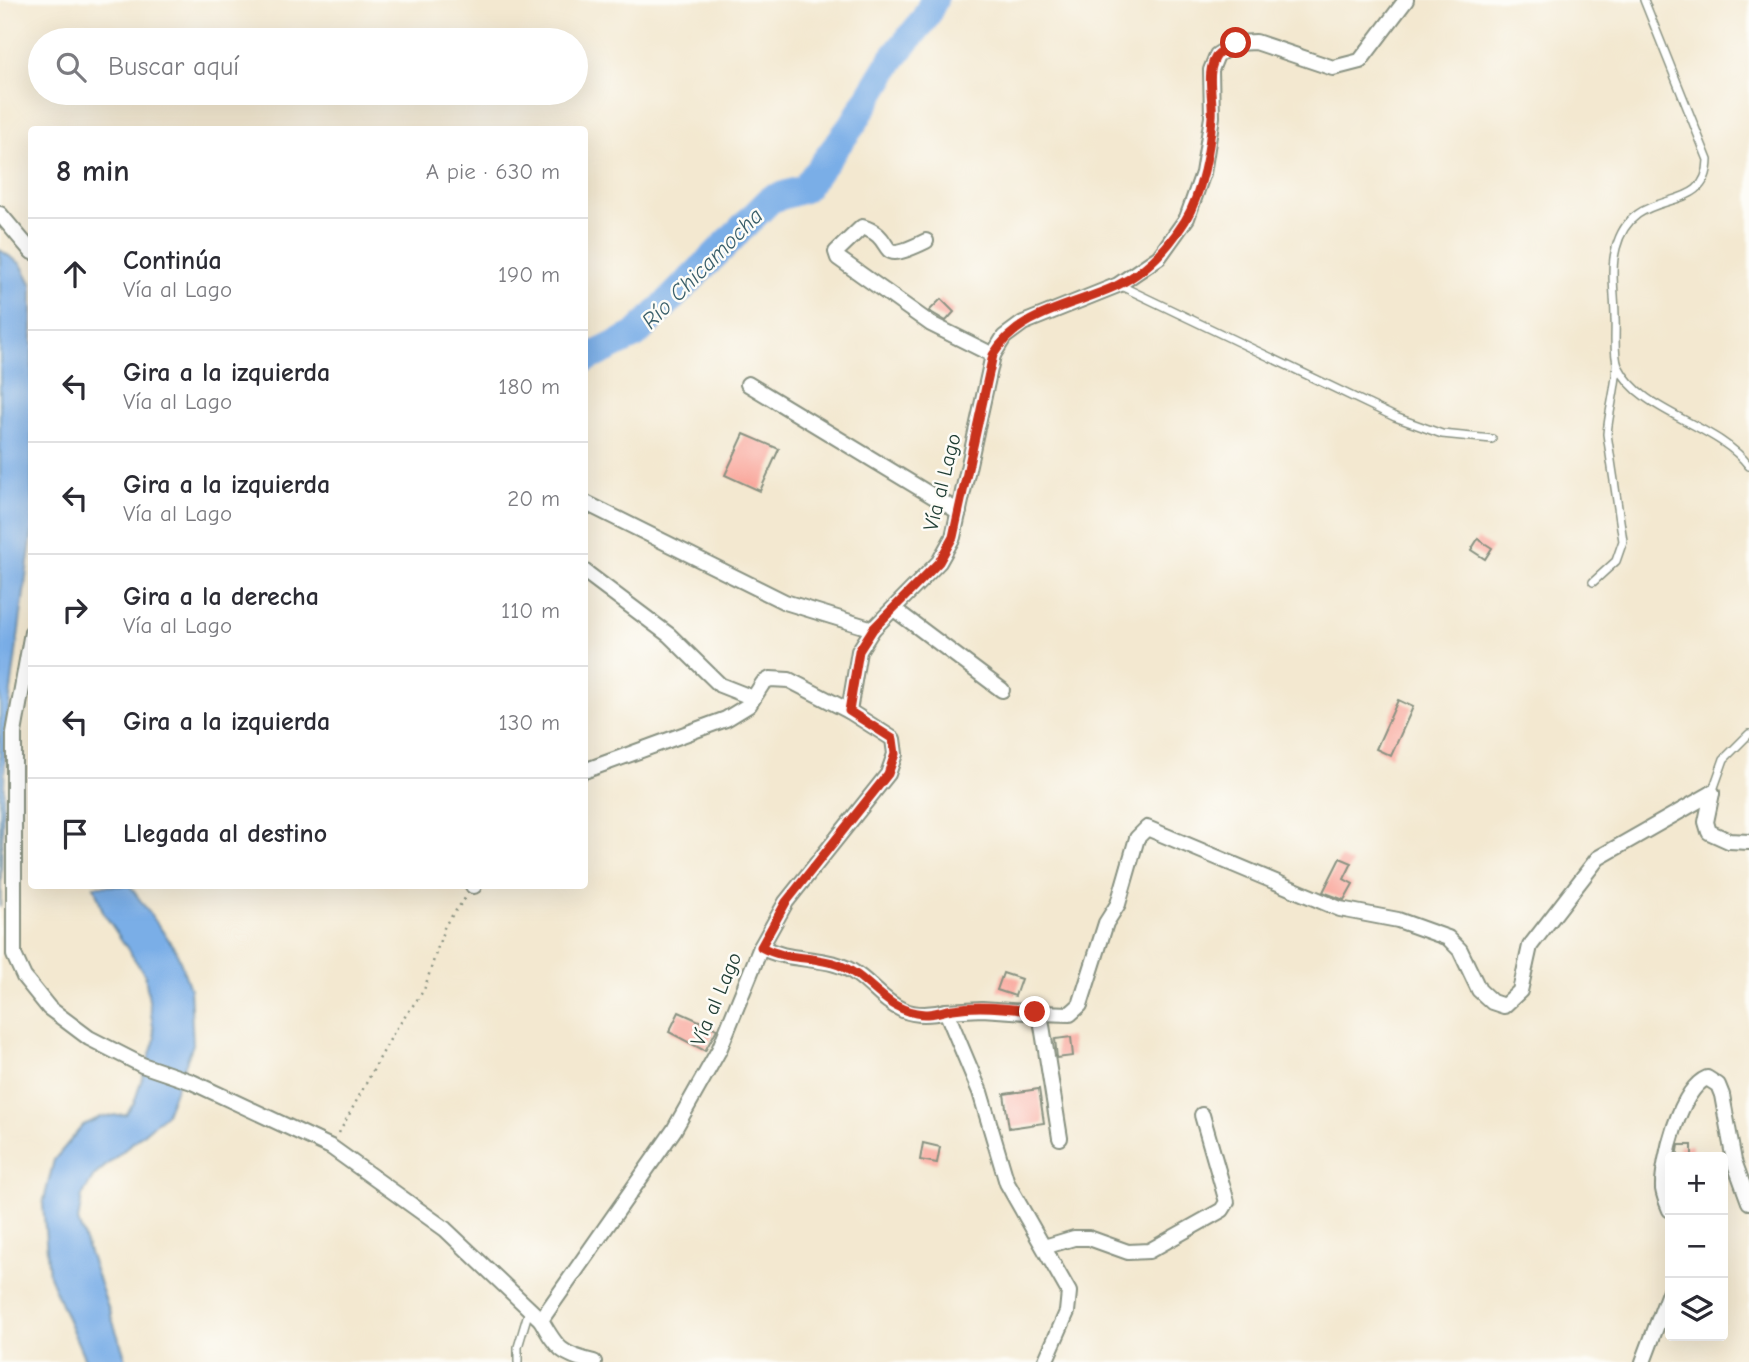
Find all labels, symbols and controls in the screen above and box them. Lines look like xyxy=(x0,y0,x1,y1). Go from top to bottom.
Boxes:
route start xyxy=(1220,27,1251,58)
search box xyxy=(28,28,588,105)
icon: search xyxy=(52,48,90,86)
text: Buscar aquí xyxy=(108,52,239,82)
text: 8 min xyxy=(56,154,130,189)
text: A pie · 630 m xyxy=(426,158,560,185)
water label: Río Chicamocha xyxy=(636,202,769,334)
text: Continúa xyxy=(123,246,222,276)
icon: ahead xyxy=(56,255,94,293)
text: 190 m xyxy=(498,261,560,288)
text: Vía al Lago xyxy=(123,276,232,303)
text: Gira a la izquierda xyxy=(123,358,330,388)
icon: left xyxy=(56,367,94,405)
text: 180 m xyxy=(498,373,560,400)
text: Vía al Lago xyxy=(123,388,232,415)
street label: Vía al Lago xyxy=(918,431,966,533)
text: Gira a la izquierda xyxy=(123,470,330,500)
icon: left xyxy=(56,479,94,517)
text: 20 m xyxy=(507,485,560,512)
text: Vía al Lago xyxy=(123,500,232,527)
text: Gira a la derecha xyxy=(123,582,319,612)
icon: right xyxy=(56,591,94,629)
text: 110 m xyxy=(501,597,560,624)
text: Vía al Lago xyxy=(123,612,232,639)
icon: left xyxy=(56,703,94,741)
text: Gira a la izquierda xyxy=(123,707,330,737)
text: 130 m xyxy=(499,709,560,736)
icon: arrive xyxy=(56,815,94,853)
text: Llegada al destino xyxy=(123,819,327,849)
street label: Vía al Lago xyxy=(686,948,746,1050)
route end xyxy=(1019,996,1050,1027)
map controls xyxy=(1665,1152,1728,1341)
button: + xyxy=(1665,1152,1728,1215)
button: − xyxy=(1665,1215,1728,1278)
button: layers xyxy=(1665,1278,1728,1341)

